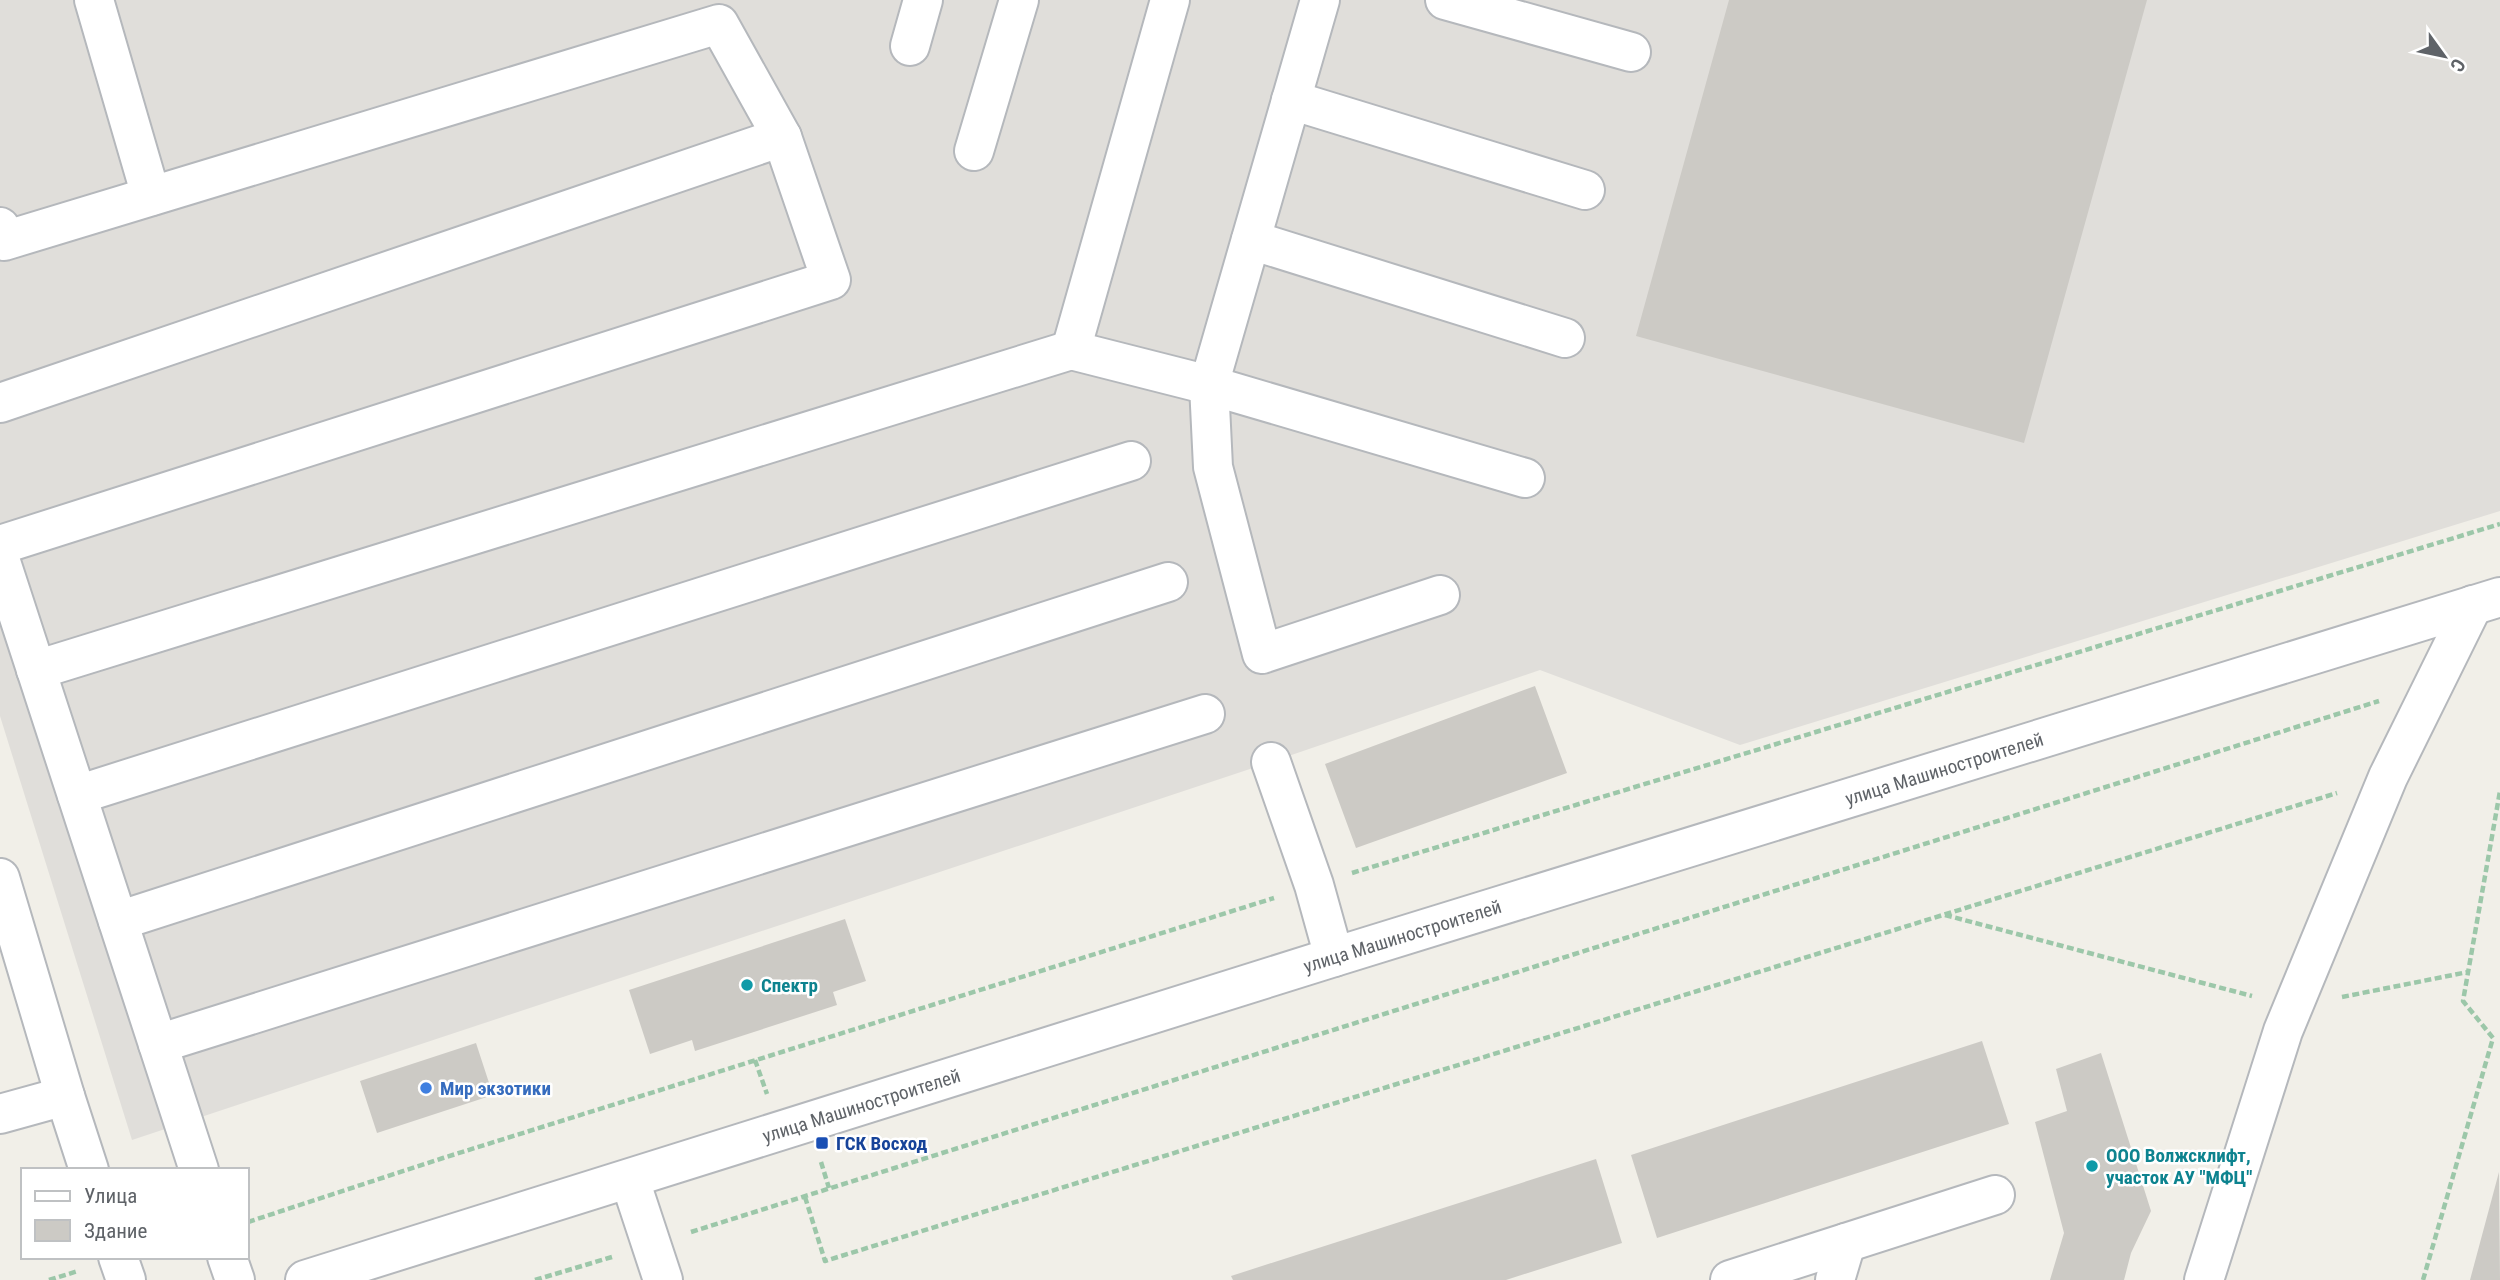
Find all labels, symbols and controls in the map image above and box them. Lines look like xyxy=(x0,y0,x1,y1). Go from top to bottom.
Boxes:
north arrow xyxy=(2409,21,2479,91)
text: С xyxy=(2445,54,2470,76)
street label: улица Машиностроителей xyxy=(1842,728,2046,811)
street label: улица Машиностроителей xyxy=(1301,895,1504,978)
place label: Спектр xyxy=(761,974,818,997)
marker: Спектр xyxy=(739,977,755,993)
street label: улица Машиностроителей xyxy=(760,1064,963,1148)
place label: Мир экзотики xyxy=(440,1077,551,1100)
marker: Мир экзотики xyxy=(418,1080,434,1096)
place label: ГСК Восход xyxy=(836,1132,927,1155)
marker: ГСК Восход xyxy=(814,1135,830,1151)
place label: ООО Волжсклифт, участок АУ "МФЦ" xyxy=(2106,1144,2252,1189)
marker: ООО Волжсклифт, участок АУ "МФЦ" xyxy=(2084,1158,2100,1174)
legend xyxy=(21,1168,248,1259)
text: Улица xyxy=(84,1184,137,1208)
text: Здание xyxy=(84,1219,148,1243)

